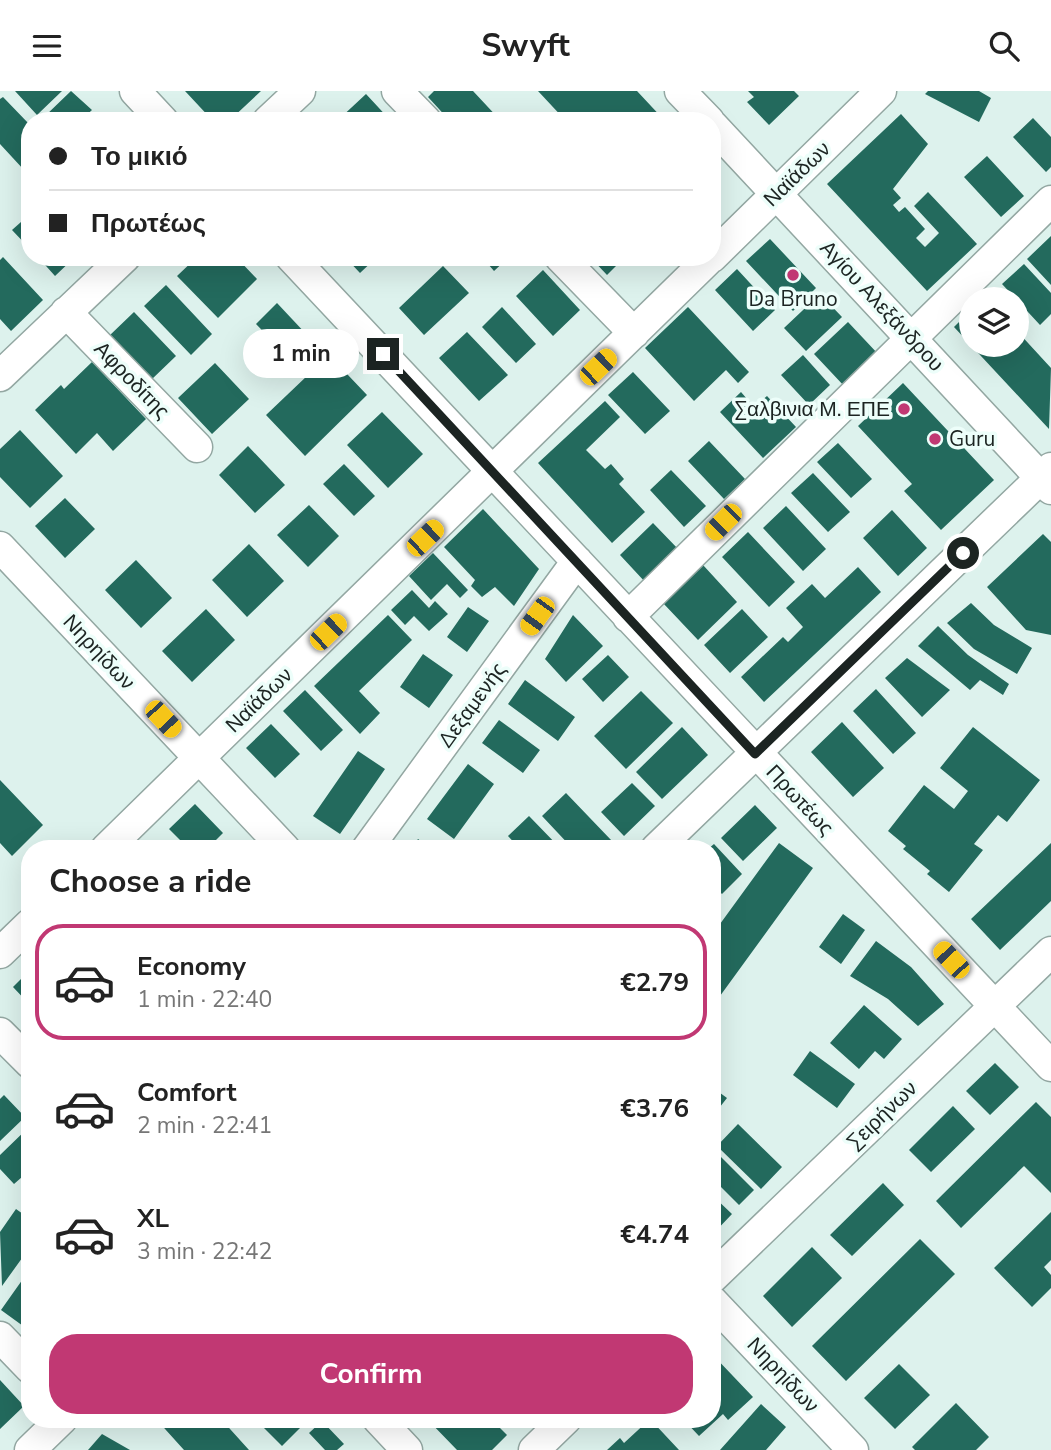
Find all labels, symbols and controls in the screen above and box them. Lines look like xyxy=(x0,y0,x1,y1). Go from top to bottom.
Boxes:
text: Swyft xyxy=(481,24,570,67)
icon: menu xyxy=(28,27,66,65)
icon: search xyxy=(985,27,1023,65)
street label: Ναϊάδων xyxy=(758,135,836,213)
text: Το μικιό xyxy=(91,139,188,174)
text: Πρωτέως xyxy=(91,206,206,241)
street label: Αγίου Αλεξάνδρου xyxy=(814,234,950,378)
marker: Da Bruno xyxy=(785,267,801,283)
place label: Da Bruno xyxy=(748,285,838,313)
map controls xyxy=(959,287,1029,357)
button: layers xyxy=(959,287,1029,357)
callout: 1 min xyxy=(243,329,358,379)
street label: Αφροδίτης xyxy=(88,335,176,425)
text: 1 min xyxy=(271,338,331,369)
route end xyxy=(367,338,399,370)
car xyxy=(576,345,621,389)
place label: Σαλβινια Μ. ΕΠΕ xyxy=(734,395,890,423)
marker: Σαλβινια Μ. ΕΠΕ xyxy=(896,401,912,417)
place label: Guru xyxy=(949,425,995,453)
marker: Guru xyxy=(927,431,943,447)
car xyxy=(701,500,746,544)
car xyxy=(403,516,448,560)
route start xyxy=(947,537,979,569)
car xyxy=(517,593,558,639)
street label: Νηρηίδων xyxy=(57,608,141,696)
car xyxy=(306,610,351,654)
street label: Δεξαμενής xyxy=(432,657,512,753)
street label: Ναϊάδων xyxy=(220,661,298,739)
car xyxy=(141,696,186,742)
street label: Πρωτέως xyxy=(760,758,840,842)
text: Choose a ride xyxy=(49,860,251,903)
car xyxy=(929,937,974,983)
text: Economy xyxy=(137,949,246,984)
icon: car xyxy=(53,951,116,1014)
text: €2.79 xyxy=(620,965,689,1000)
text: 1 min · 22:40 xyxy=(137,984,272,1015)
street label: Σειρήνων xyxy=(841,1074,923,1156)
text: Comfort xyxy=(137,1075,237,1110)
icon: car xyxy=(53,1077,116,1140)
text: €3.76 xyxy=(620,1091,689,1126)
text: 2 min · 22:41 xyxy=(137,1110,272,1141)
text: XL xyxy=(137,1201,169,1236)
icon: car xyxy=(53,1203,116,1266)
text: €4.74 xyxy=(620,1217,689,1252)
text: 3 min · 22:42 xyxy=(137,1236,272,1267)
street label: Νηρηίδων xyxy=(741,1331,825,1419)
button: Confirm xyxy=(49,1334,693,1414)

